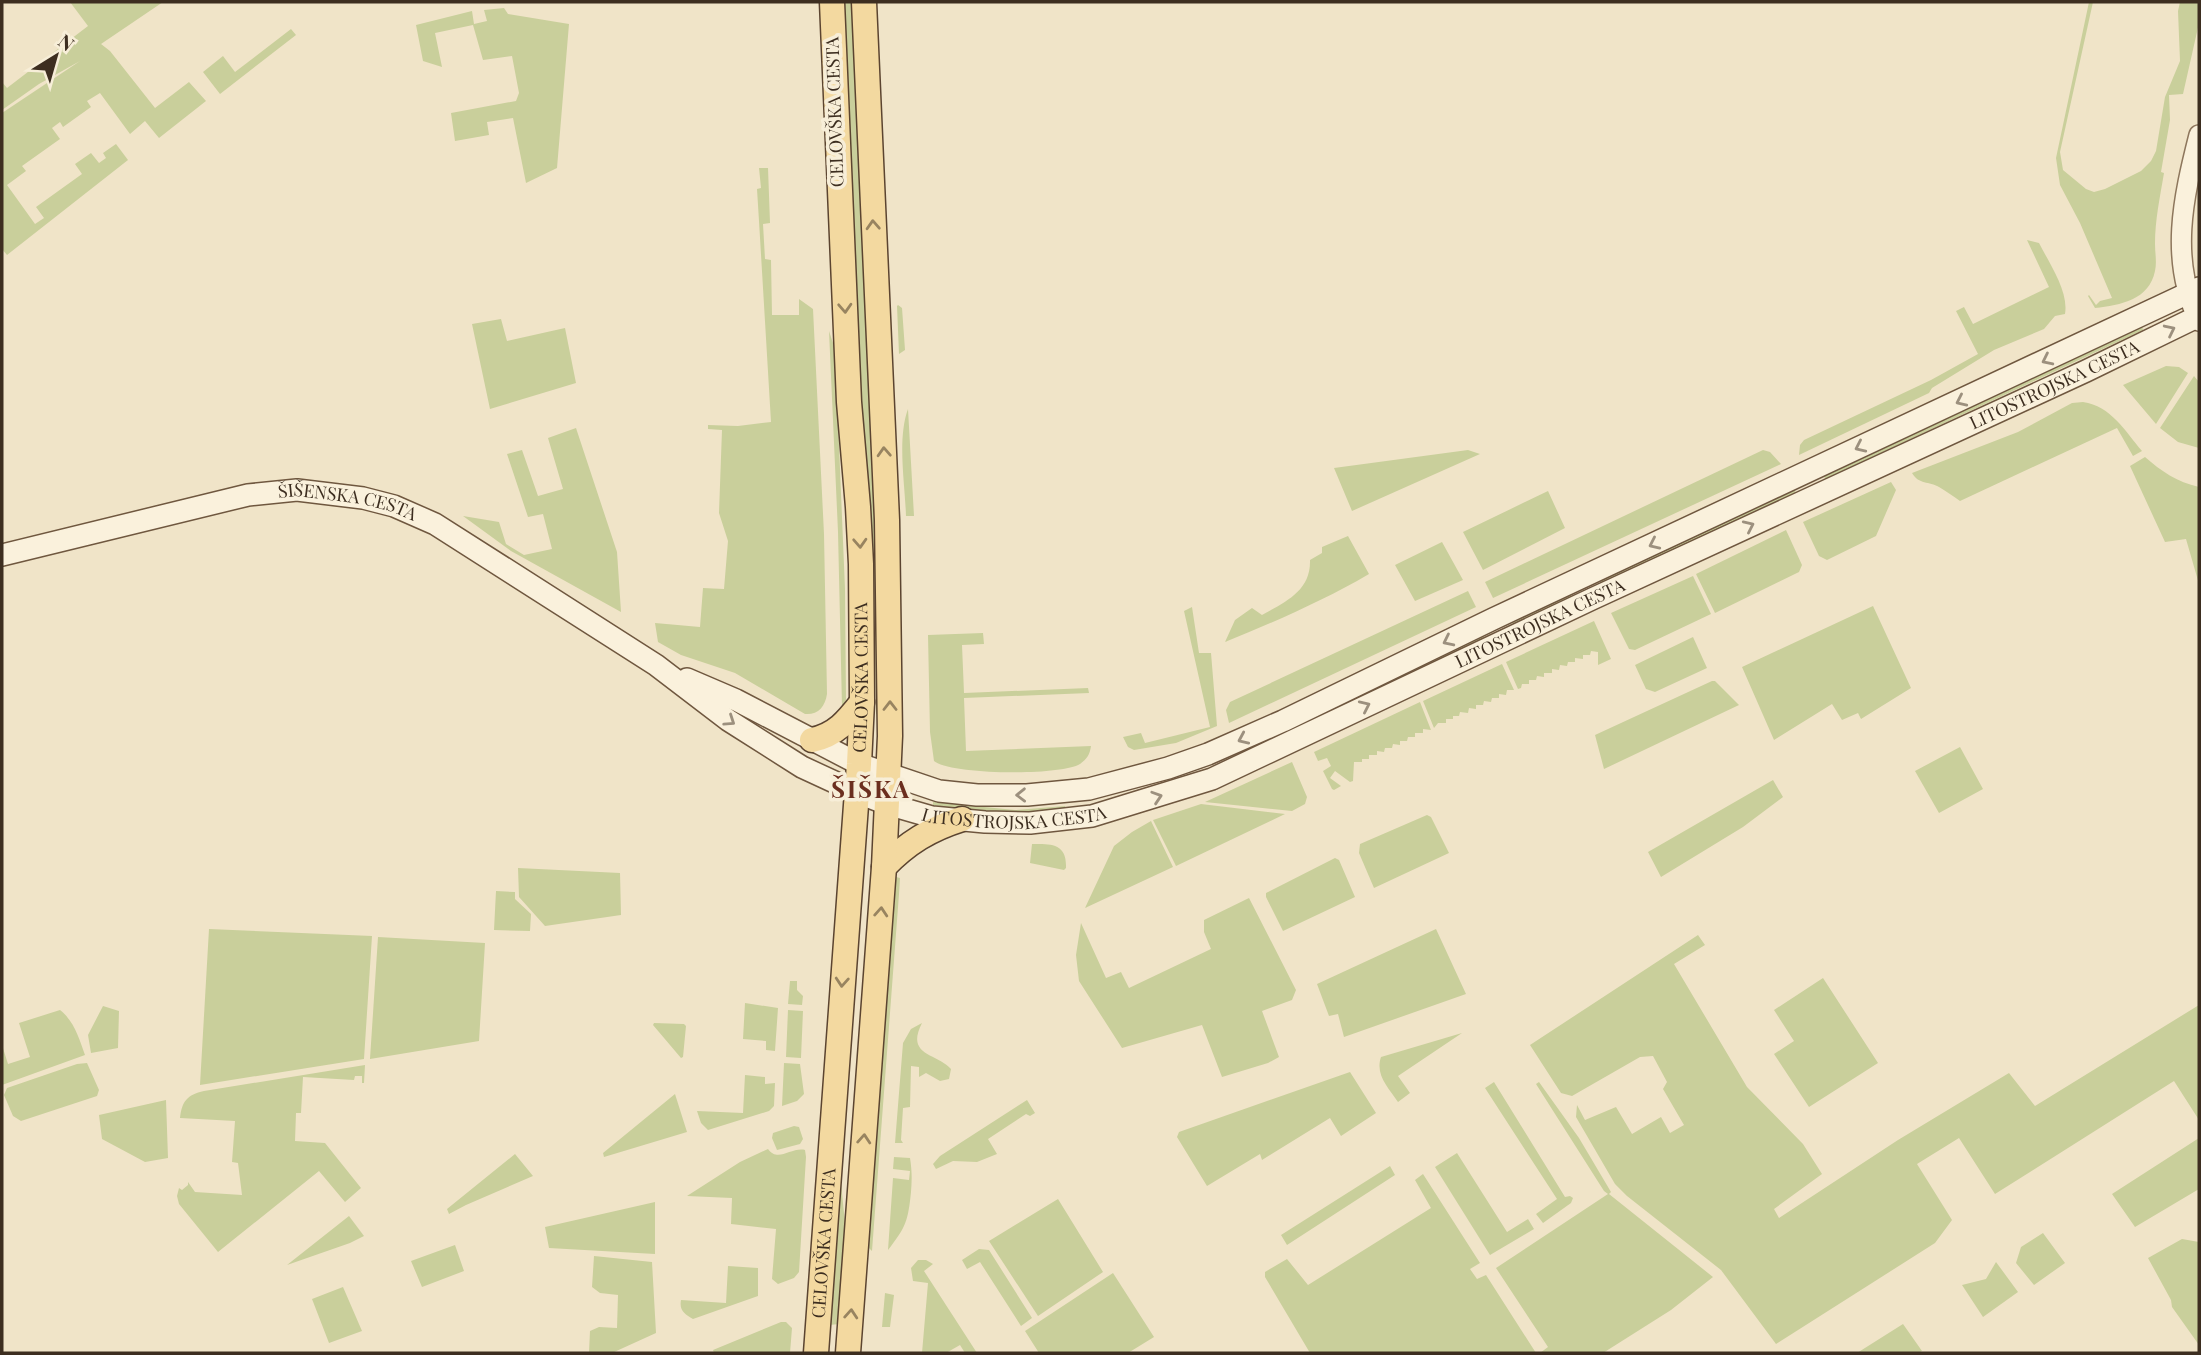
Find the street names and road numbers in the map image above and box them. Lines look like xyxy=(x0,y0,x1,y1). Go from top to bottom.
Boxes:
street label: CELOVŠKA CESTA xyxy=(819,36,849,188)
street label: LITOSTROJSKA CESTA xyxy=(1965,334,2144,434)
street label: ŠIŠENSKA CESTA xyxy=(277,477,422,526)
street label: LITOSTROJSKA CESTA xyxy=(1451,572,1629,673)
street label: CELOVŠKA CESTA xyxy=(847,602,873,753)
street label: LITOSTROJSKA CESTA xyxy=(919,799,1109,835)
street label: CELOVŠKA CESTA xyxy=(806,1167,841,1319)

